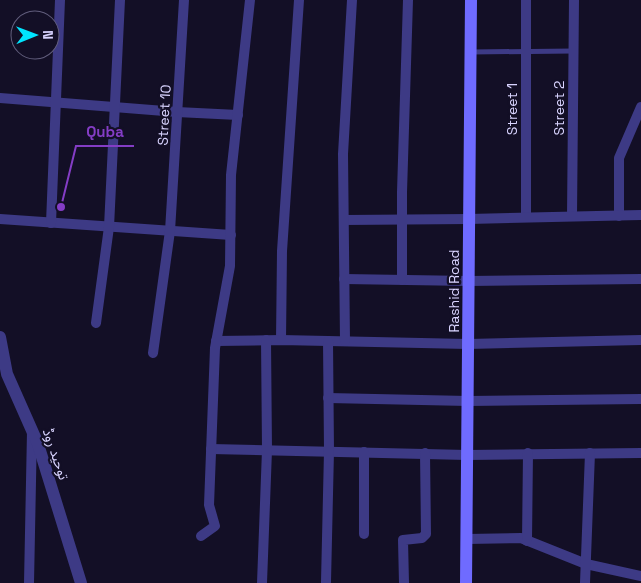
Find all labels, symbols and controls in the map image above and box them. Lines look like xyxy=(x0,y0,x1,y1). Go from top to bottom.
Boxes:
north arrow xyxy=(10,10,60,60)
text: N xyxy=(39,30,57,40)
street label: Street 2 xyxy=(550,81,568,135)
street label: Street 1 xyxy=(503,83,521,135)
street label: Street 10 xyxy=(153,84,175,146)
callout: Quba xyxy=(76,116,134,146)
text: Quba xyxy=(86,122,124,141)
street label: Rashid Road xyxy=(445,249,463,333)
street label: توحید روڈ xyxy=(39,426,73,482)

